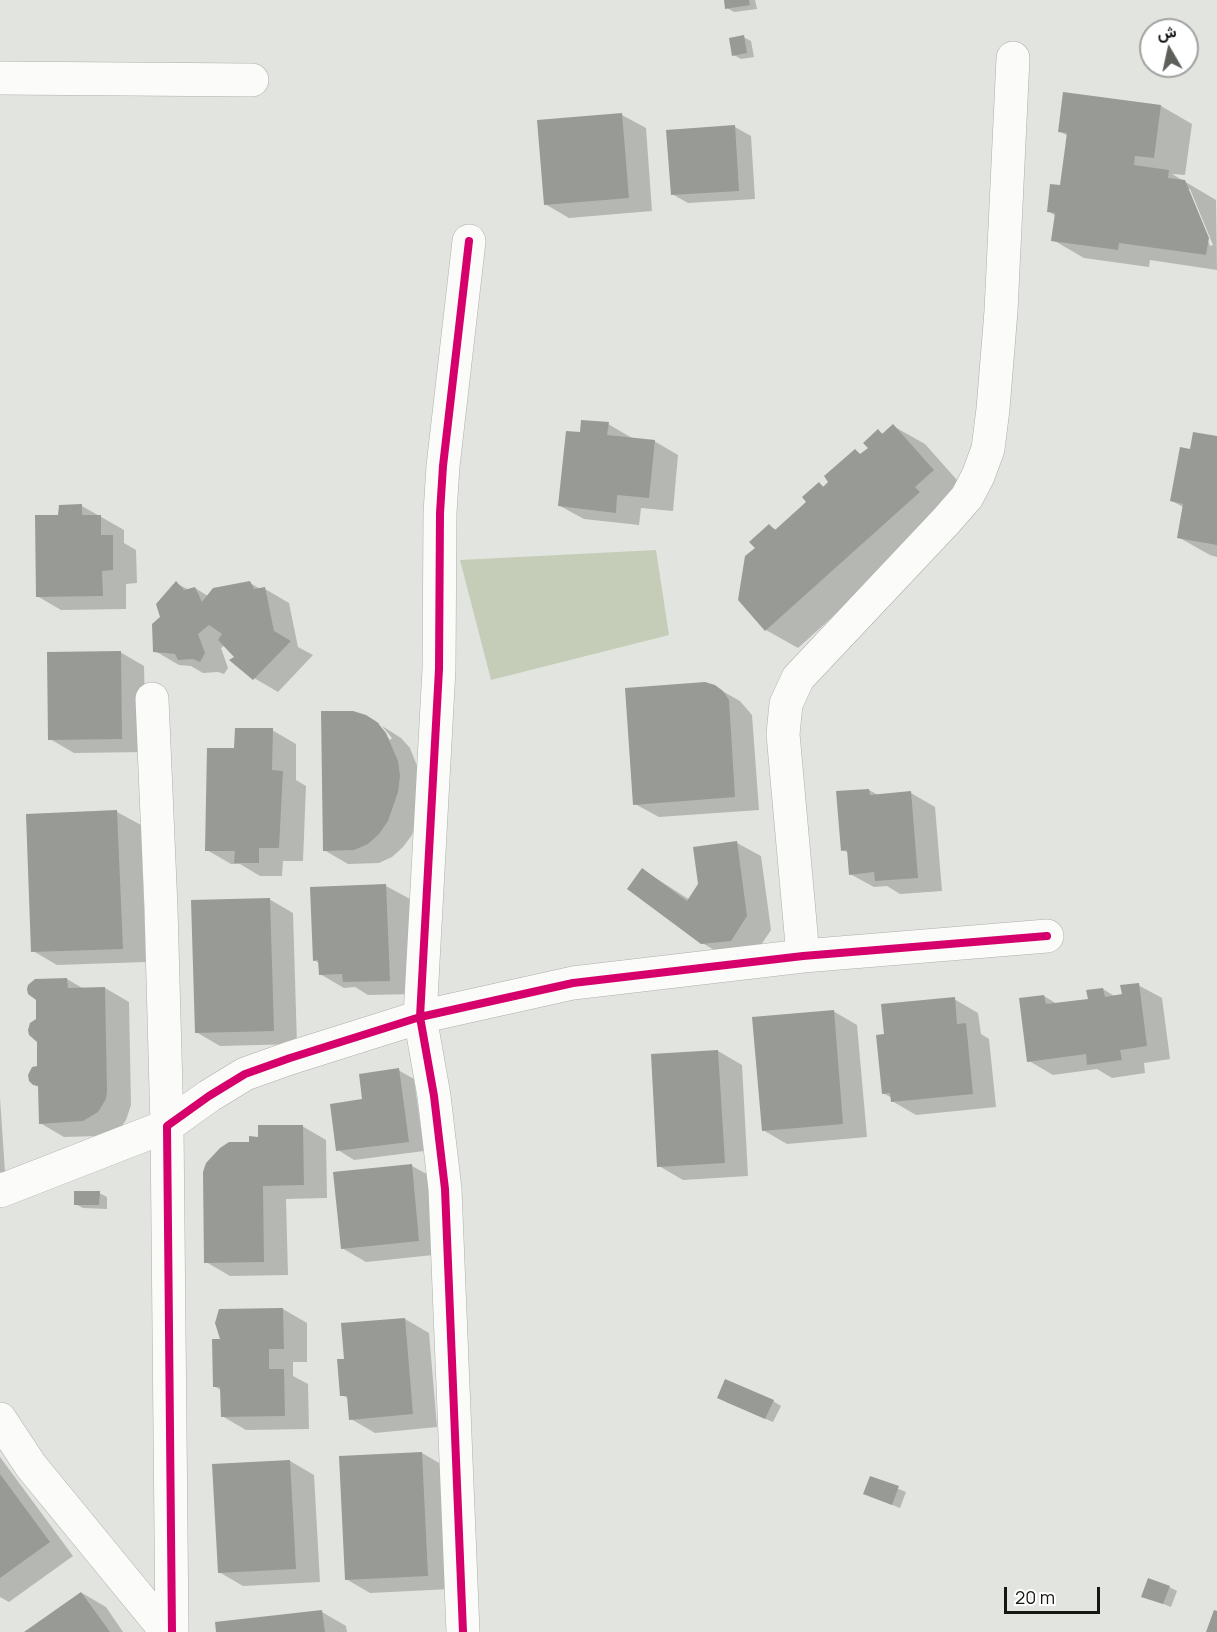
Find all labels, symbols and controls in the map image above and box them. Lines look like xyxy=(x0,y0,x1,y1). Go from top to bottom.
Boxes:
north arrow xyxy=(1139,18,1199,78)
text: ش xyxy=(1155,20,1178,45)
scale bar xyxy=(1007,1575,1103,1613)
text: 20 m xyxy=(1015,1585,1055,1609)

